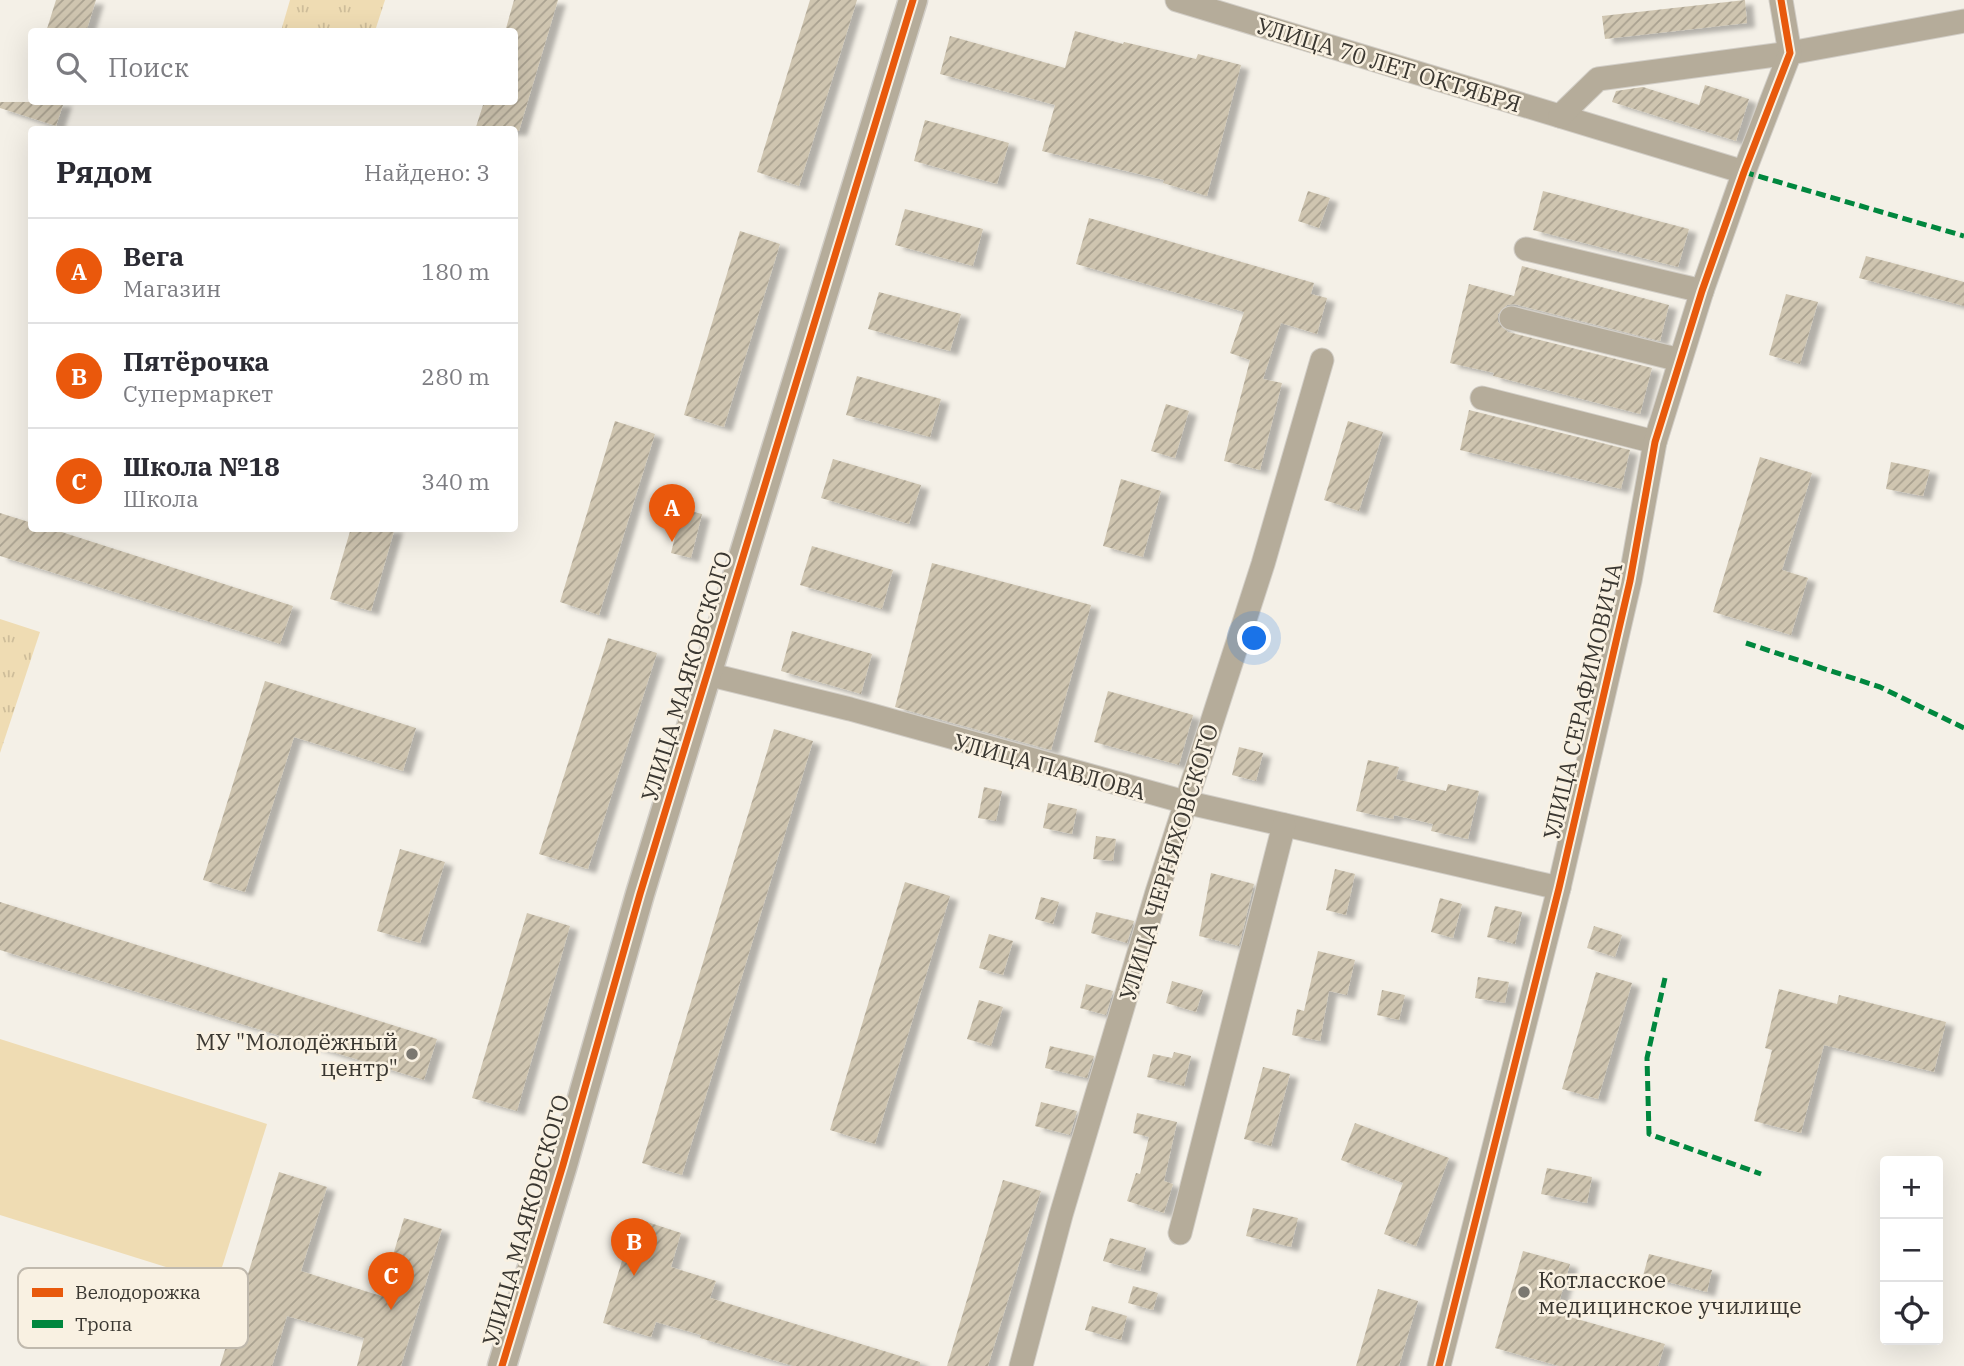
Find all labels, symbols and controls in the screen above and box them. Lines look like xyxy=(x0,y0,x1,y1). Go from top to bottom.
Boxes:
street label: УЛИЦА 70 ЛЕТ ОКТЯБРЯ xyxy=(1253,9,1525,119)
search box xyxy=(28,28,518,105)
icon: search xyxy=(52,48,90,86)
text: Поиск xyxy=(108,50,189,84)
text: Рядом xyxy=(56,152,152,191)
text: Найдено: 3 xyxy=(364,157,490,187)
text: Вега xyxy=(123,239,184,273)
text: A xyxy=(71,256,87,286)
text: 180 m xyxy=(421,256,490,286)
text: Магазин xyxy=(123,273,221,303)
text: Пятёрочка xyxy=(123,344,269,378)
text: B xyxy=(71,361,87,391)
text: 280 m xyxy=(421,361,490,391)
text: Супермаркет xyxy=(123,378,273,408)
text: Школа №18 xyxy=(123,449,280,483)
text: C xyxy=(71,466,87,496)
text: 340 m xyxy=(421,466,490,496)
text: Школа xyxy=(123,483,199,513)
pin: A xyxy=(649,484,695,542)
street label: УЛИЦА МАЯКОВСКОГО xyxy=(634,547,738,805)
street label: УЛИЦА СЕРАФИМОВИЧА xyxy=(1536,559,1629,842)
your location xyxy=(1237,621,1271,655)
street label: УЛИЦА ЧЕРНЯХОВСКОГО xyxy=(1112,720,1224,1004)
street label: УЛИЦА ПАВЛОВА xyxy=(950,726,1150,806)
place label: МУ "Молодёжный центр" xyxy=(195,1026,398,1082)
marker: МУ "Молодёжный центр" xyxy=(404,1046,420,1062)
street label: УЛИЦА МАЯКОВСКОГО xyxy=(475,1091,575,1349)
map controls xyxy=(1880,1156,1943,1345)
button: + xyxy=(1880,1156,1943,1219)
pin: B xyxy=(611,1218,657,1276)
button: − xyxy=(1880,1219,1943,1282)
pin: C xyxy=(368,1252,414,1310)
place label: Котласское медицинское училище xyxy=(1538,1264,1802,1320)
legend xyxy=(18,1268,248,1348)
text: Велодорожка xyxy=(75,1280,201,1304)
button: locate xyxy=(1880,1282,1943,1345)
marker: Котласское медицинское училище xyxy=(1516,1284,1532,1300)
text: Тропа xyxy=(75,1312,132,1336)

